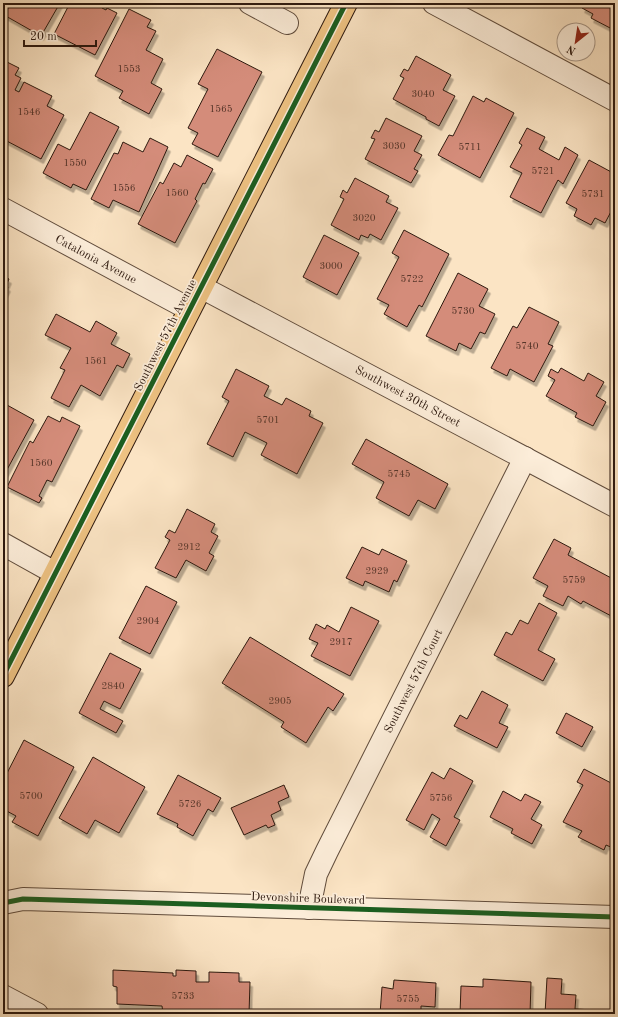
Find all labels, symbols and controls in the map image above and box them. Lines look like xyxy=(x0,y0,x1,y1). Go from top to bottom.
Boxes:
scale bar xyxy=(24,22,96,48)
north arrow xyxy=(556,22,596,62)
text: 20 m xyxy=(30,31,57,43)
text: N xyxy=(565,42,578,56)
house number: 1553 xyxy=(117,64,141,74)
house number: 3040 xyxy=(411,89,435,99)
house number: 1565 xyxy=(209,104,233,114)
house number: 1546 xyxy=(17,107,41,117)
house number: 3030 xyxy=(382,141,406,151)
house number: 5711 xyxy=(458,142,482,152)
house number: 1550 xyxy=(63,158,87,168)
house number: 5721 xyxy=(531,166,555,176)
house number: 1556 xyxy=(112,183,136,193)
house number: 1560 xyxy=(165,188,189,198)
house number: 5731 xyxy=(581,189,605,199)
house number: 3020 xyxy=(352,213,376,223)
street label: Catalonia Avenue xyxy=(53,233,139,287)
house number: 3000 xyxy=(319,261,343,271)
house number: 5722 xyxy=(400,274,424,284)
street label: Southwest 57th Avenue xyxy=(132,277,200,393)
house number: 5730 xyxy=(451,306,475,316)
house number: 5740 xyxy=(515,341,539,351)
house number: 1561 xyxy=(84,356,108,366)
street label: Southwest 30th Street xyxy=(353,364,462,430)
house number: 5701 xyxy=(256,415,280,425)
house number: 1560 xyxy=(29,458,53,468)
house number: 5745 xyxy=(387,469,411,479)
house number: 2912 xyxy=(177,542,201,552)
house number: 2929 xyxy=(365,566,389,576)
house number: 5759 xyxy=(562,575,586,585)
house number: 2904 xyxy=(136,616,160,626)
street label: Southwest 57th Court xyxy=(382,627,445,735)
house number: 2917 xyxy=(329,637,353,647)
house number: 2840 xyxy=(101,681,125,691)
house number: 2905 xyxy=(268,696,292,706)
house number: 5700 xyxy=(19,791,43,801)
house number: 5756 xyxy=(429,793,453,803)
house number: 5726 xyxy=(178,799,202,809)
street label: Devonshire Boulevard xyxy=(251,891,365,907)
house number: 5733 xyxy=(171,991,195,1001)
house number: 5755 xyxy=(396,994,420,1004)

